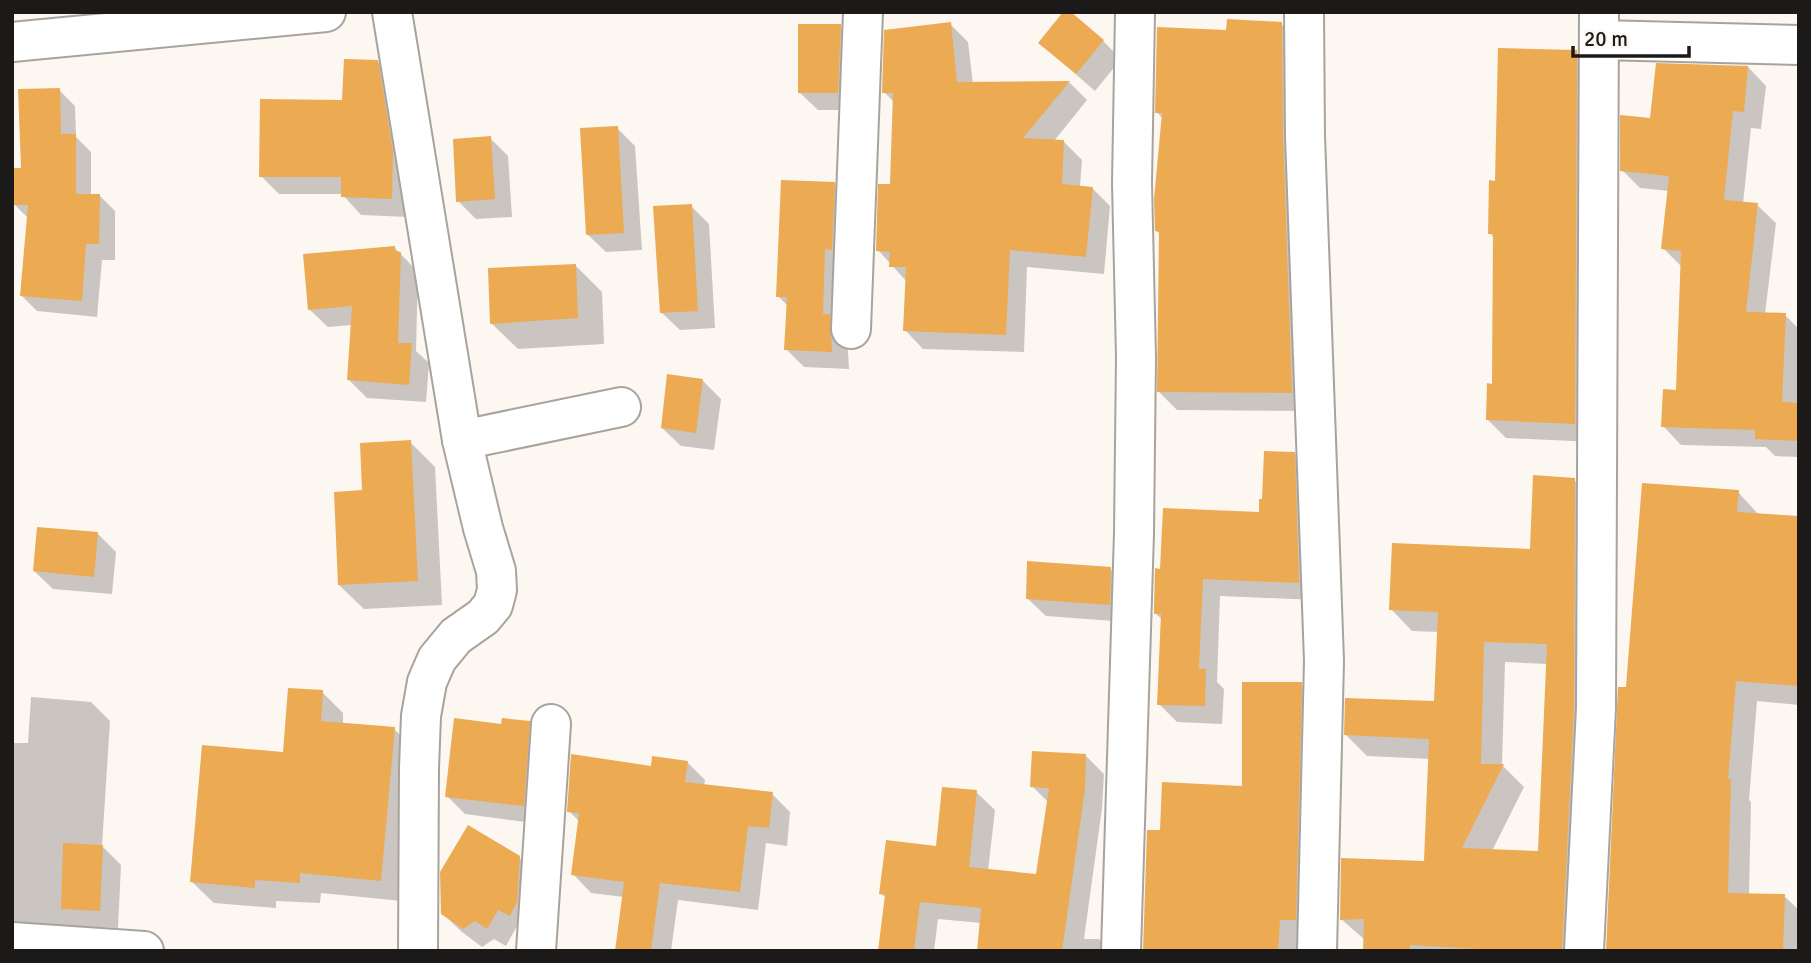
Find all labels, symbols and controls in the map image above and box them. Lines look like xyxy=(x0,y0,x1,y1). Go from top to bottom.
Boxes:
scale bar xyxy=(1573,14,1688,58)
text: 20 m xyxy=(1584,26,1628,52)

